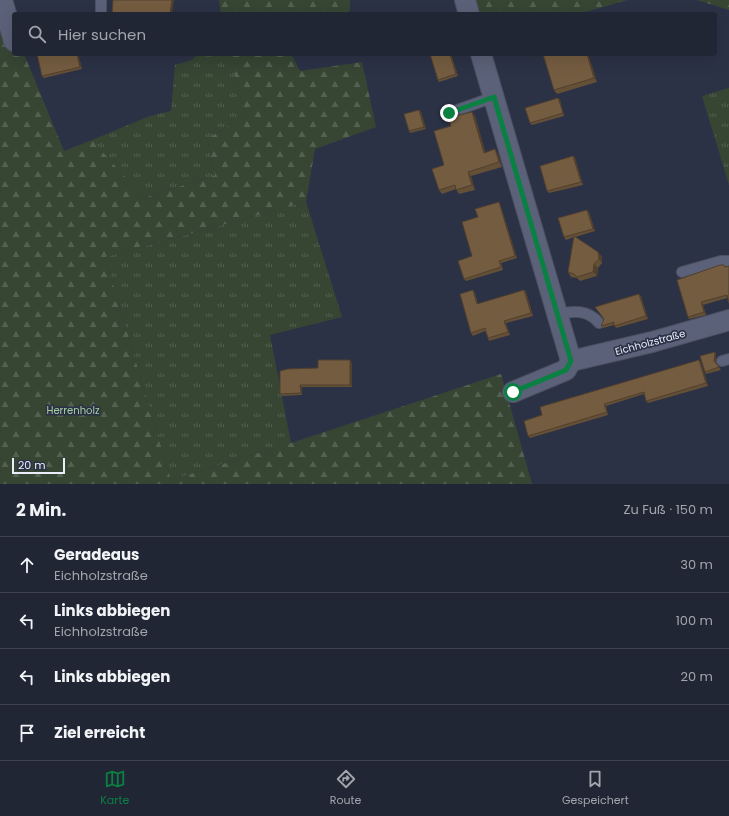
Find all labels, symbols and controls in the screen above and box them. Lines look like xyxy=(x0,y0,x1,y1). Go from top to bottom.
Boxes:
search box xyxy=(12,12,717,56)
icon: search xyxy=(26,23,48,45)
text: Hier suchen xyxy=(58,24,146,45)
route end xyxy=(440,104,458,122)
street label: Eichholzstraße xyxy=(613,326,687,359)
route start xyxy=(504,383,522,401)
park label: Herrenholz xyxy=(47,403,100,418)
scale bar xyxy=(12,456,65,475)
text: 20 m xyxy=(18,457,46,473)
text: 2 Min. xyxy=(16,498,66,522)
text: Zu Fuß · 150 m xyxy=(623,500,713,519)
text: Geradeaus xyxy=(54,544,139,565)
icon: ahead xyxy=(16,554,38,576)
text: 30 m xyxy=(680,555,713,574)
text: Eichholzstraße xyxy=(54,566,148,585)
text: Links abbiegen xyxy=(54,600,170,621)
icon: left xyxy=(16,610,38,632)
text: 100 m xyxy=(676,611,713,630)
text: Eichholzstraße xyxy=(54,622,148,641)
icon: left xyxy=(16,666,38,688)
text: Links abbiegen xyxy=(54,666,170,687)
text: 20 m xyxy=(680,667,713,686)
icon: arrive xyxy=(16,722,38,744)
text: Ziel erreicht xyxy=(54,722,145,743)
tab: Karte xyxy=(100,768,129,809)
tab: Route xyxy=(330,768,361,809)
tab: Gespeichert xyxy=(562,768,629,809)

